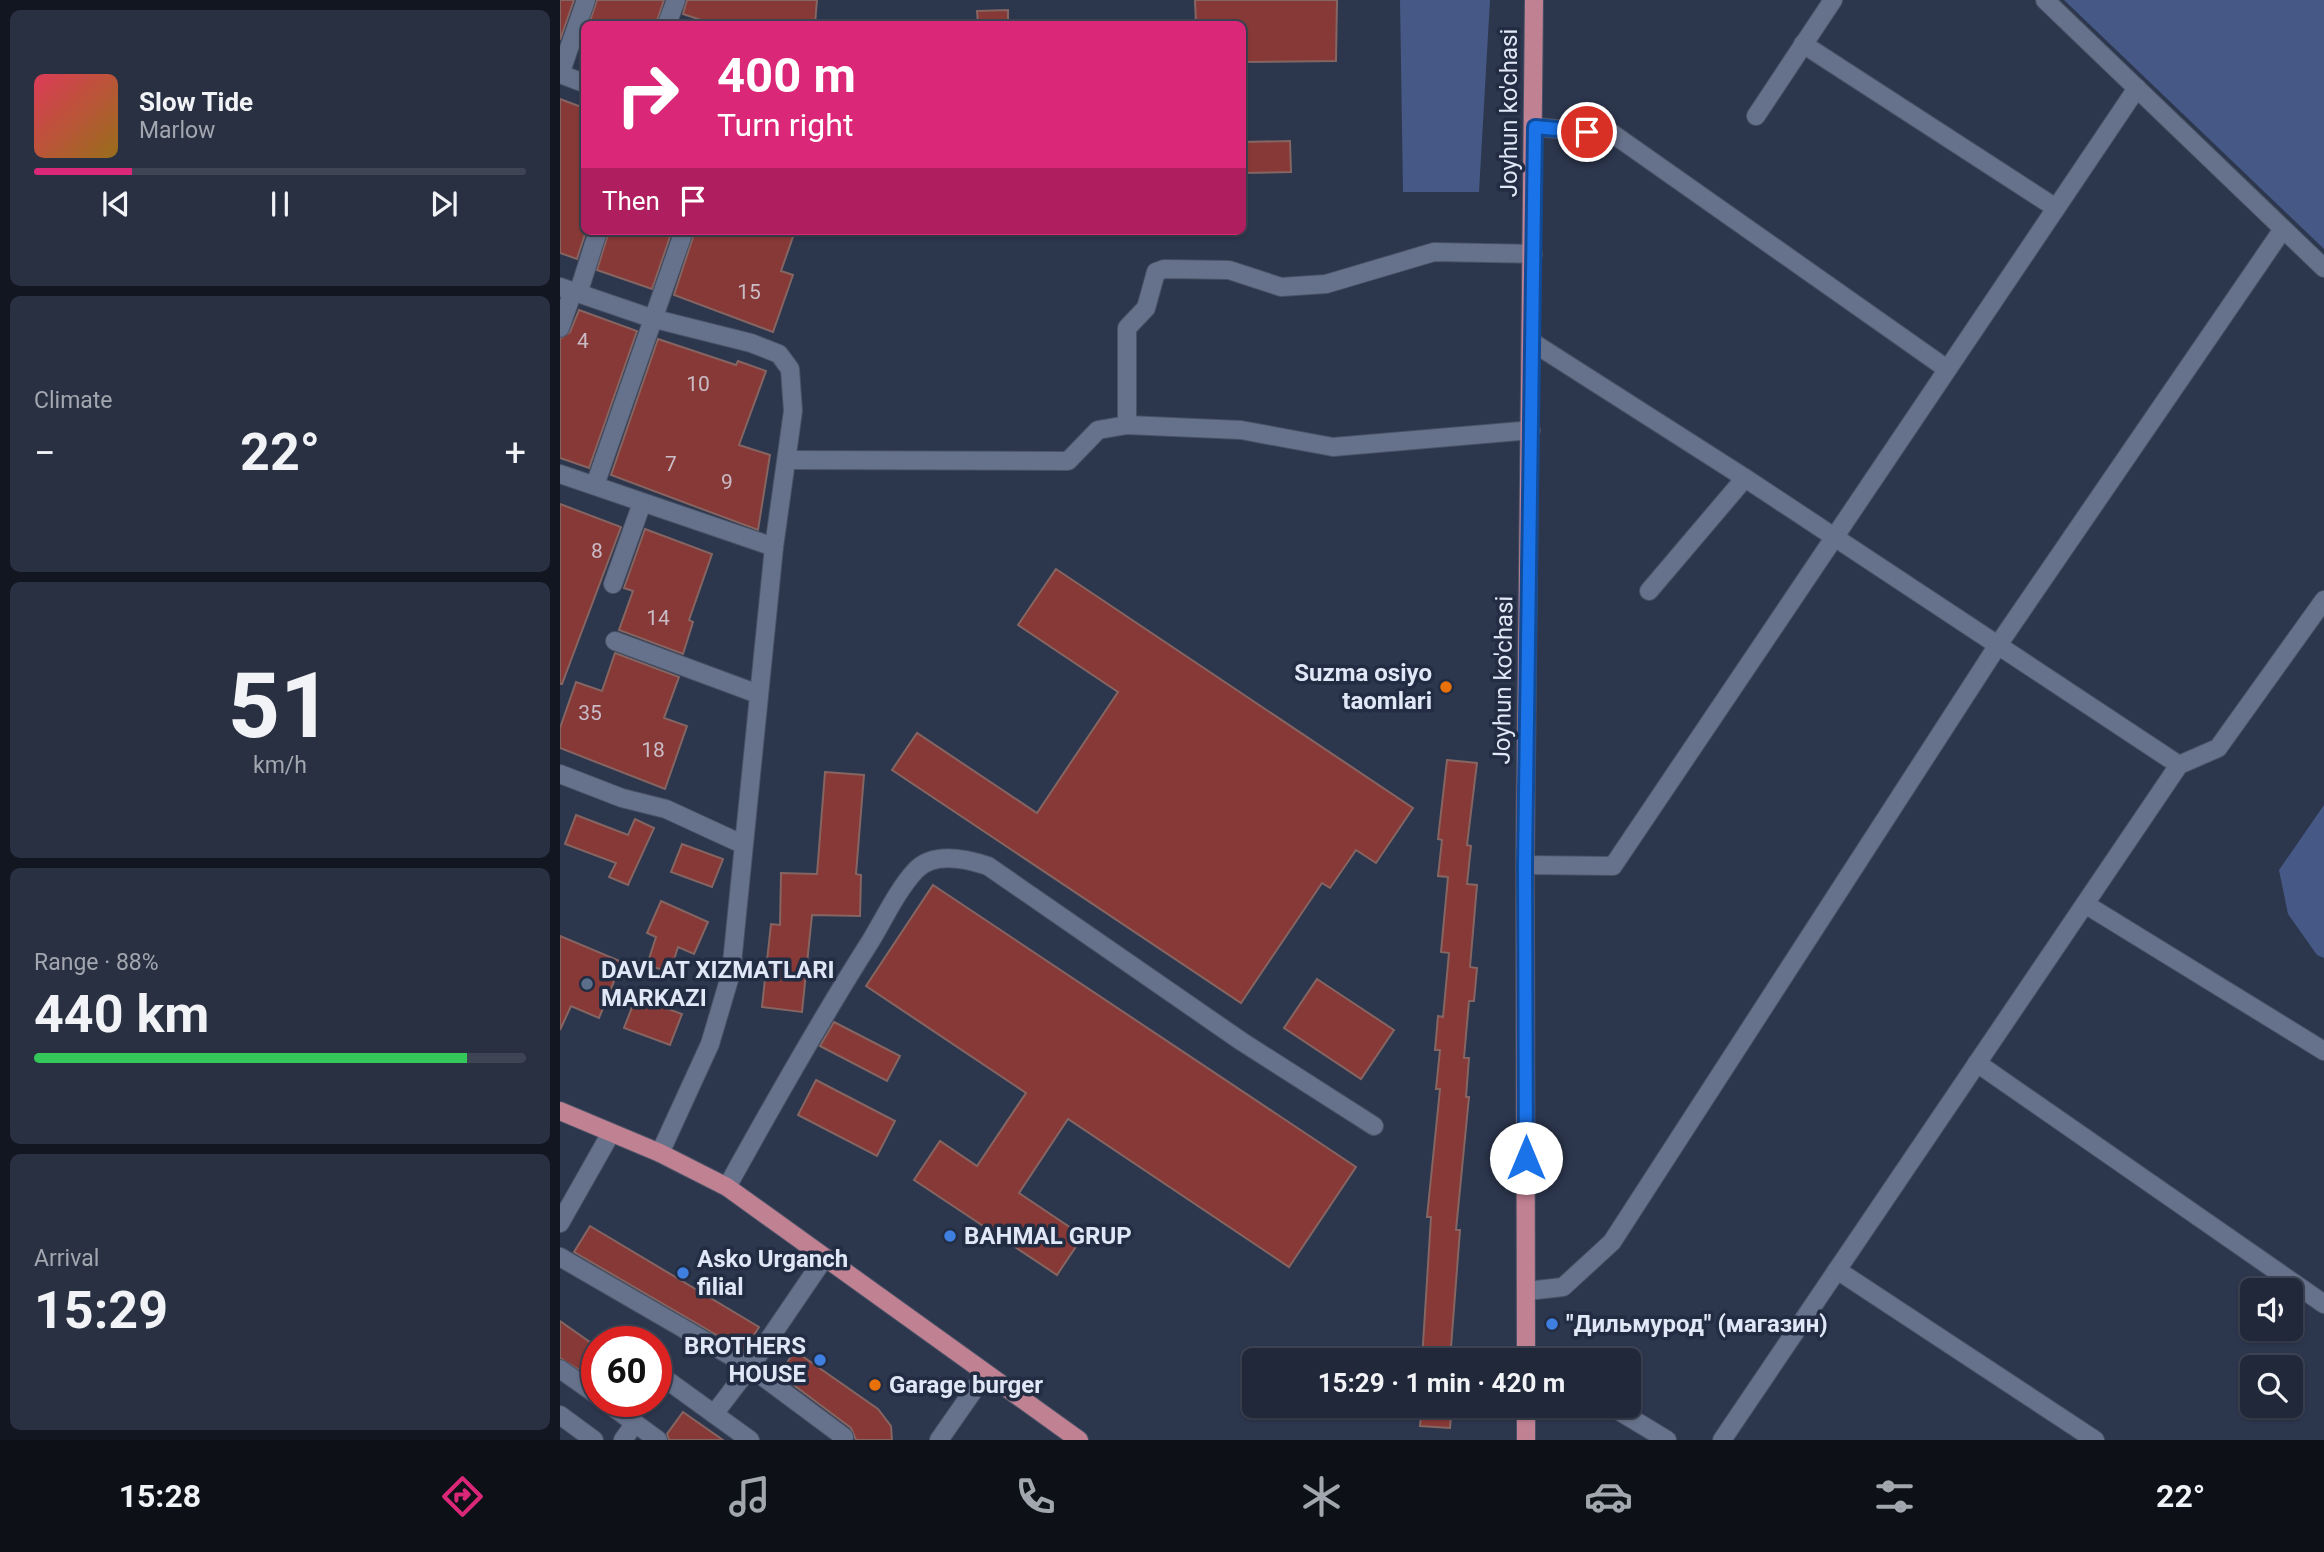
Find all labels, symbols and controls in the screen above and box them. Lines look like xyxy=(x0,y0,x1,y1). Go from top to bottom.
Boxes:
street label: Joyhun ko'chasi xyxy=(1495,29,1523,197)
text: 400 m xyxy=(717,47,856,104)
icon: right xyxy=(602,49,693,140)
text: Slow Tide xyxy=(139,87,253,117)
pin xyxy=(1557,102,1617,162)
text: Turn right xyxy=(717,106,853,144)
icon: arrive xyxy=(1568,113,1606,151)
text: Marlow xyxy=(139,117,215,144)
icon: arrive xyxy=(674,182,712,220)
icon: previous xyxy=(97,185,135,223)
icon: pause xyxy=(261,185,299,223)
icon: next xyxy=(425,185,463,223)
text: Then xyxy=(602,186,660,216)
house number: 15 xyxy=(737,280,761,304)
house number: 4 xyxy=(577,329,589,353)
house number: 10 xyxy=(686,372,710,396)
text: Climate xyxy=(34,387,113,414)
text: 22° xyxy=(240,422,320,483)
text: − xyxy=(34,431,56,475)
text: + xyxy=(504,431,526,475)
house number: 7 xyxy=(665,452,677,476)
house number: 9 xyxy=(721,470,733,494)
house number: 8 xyxy=(591,539,603,563)
street label: Joyhun ko'chasi xyxy=(1488,595,1518,765)
house number: 14 xyxy=(646,606,670,630)
text: 51 xyxy=(228,653,332,759)
place label: Suzma osiyo taomlari xyxy=(1294,659,1432,715)
marker: Suzma osiyo taomlari xyxy=(1438,679,1454,695)
house number: 35 xyxy=(578,701,602,725)
house number: 18 xyxy=(641,738,665,762)
text: km/h xyxy=(253,752,307,779)
text: Range · 88% xyxy=(34,949,159,976)
place label: DAVLAT XIZMATLARI MARKAZI xyxy=(601,956,835,1012)
marker: DAVLAT XIZMATLARI MARKAZI xyxy=(579,976,595,992)
text: 440 km xyxy=(34,984,209,1045)
position arrow xyxy=(1489,1121,1563,1195)
place label: BAHMAL GRUP xyxy=(964,1222,1132,1250)
marker: BAHMAL GRUP xyxy=(942,1228,958,1244)
text: Arrival xyxy=(34,1245,99,1272)
place label: Asko Urganch filial xyxy=(697,1245,848,1301)
marker: Asko Urganch filial xyxy=(675,1265,691,1281)
map controls xyxy=(2240,1278,2303,1418)
button: sound xyxy=(2240,1278,2303,1341)
text: 15:29 xyxy=(34,1280,168,1341)
place label: "Дильмурод" (магазин) xyxy=(1566,1310,1828,1338)
marker: "Дильмурод" (магазин) xyxy=(1544,1316,1560,1332)
speed limit sign: 60 xyxy=(581,1326,672,1417)
place label: BROTHERS HOUSE xyxy=(684,1332,806,1388)
marker: BROTHERS HOUSE xyxy=(812,1352,828,1368)
button: search xyxy=(2240,1355,2303,1418)
text: 15:29 · 1 min · 420 m xyxy=(1318,1368,1565,1398)
place label: Garage burger xyxy=(889,1371,1043,1399)
marker: Garage burger xyxy=(867,1377,883,1393)
icon: directions xyxy=(438,1472,487,1521)
icon: music xyxy=(725,1472,774,1521)
icon: phone xyxy=(1011,1472,1060,1521)
icon: climate xyxy=(1297,1472,1346,1521)
icon: car xyxy=(1584,1472,1633,1521)
icon: filters xyxy=(1870,1472,1919,1521)
text: 15:28 xyxy=(119,1477,201,1515)
text: 22° xyxy=(2156,1477,2205,1515)

